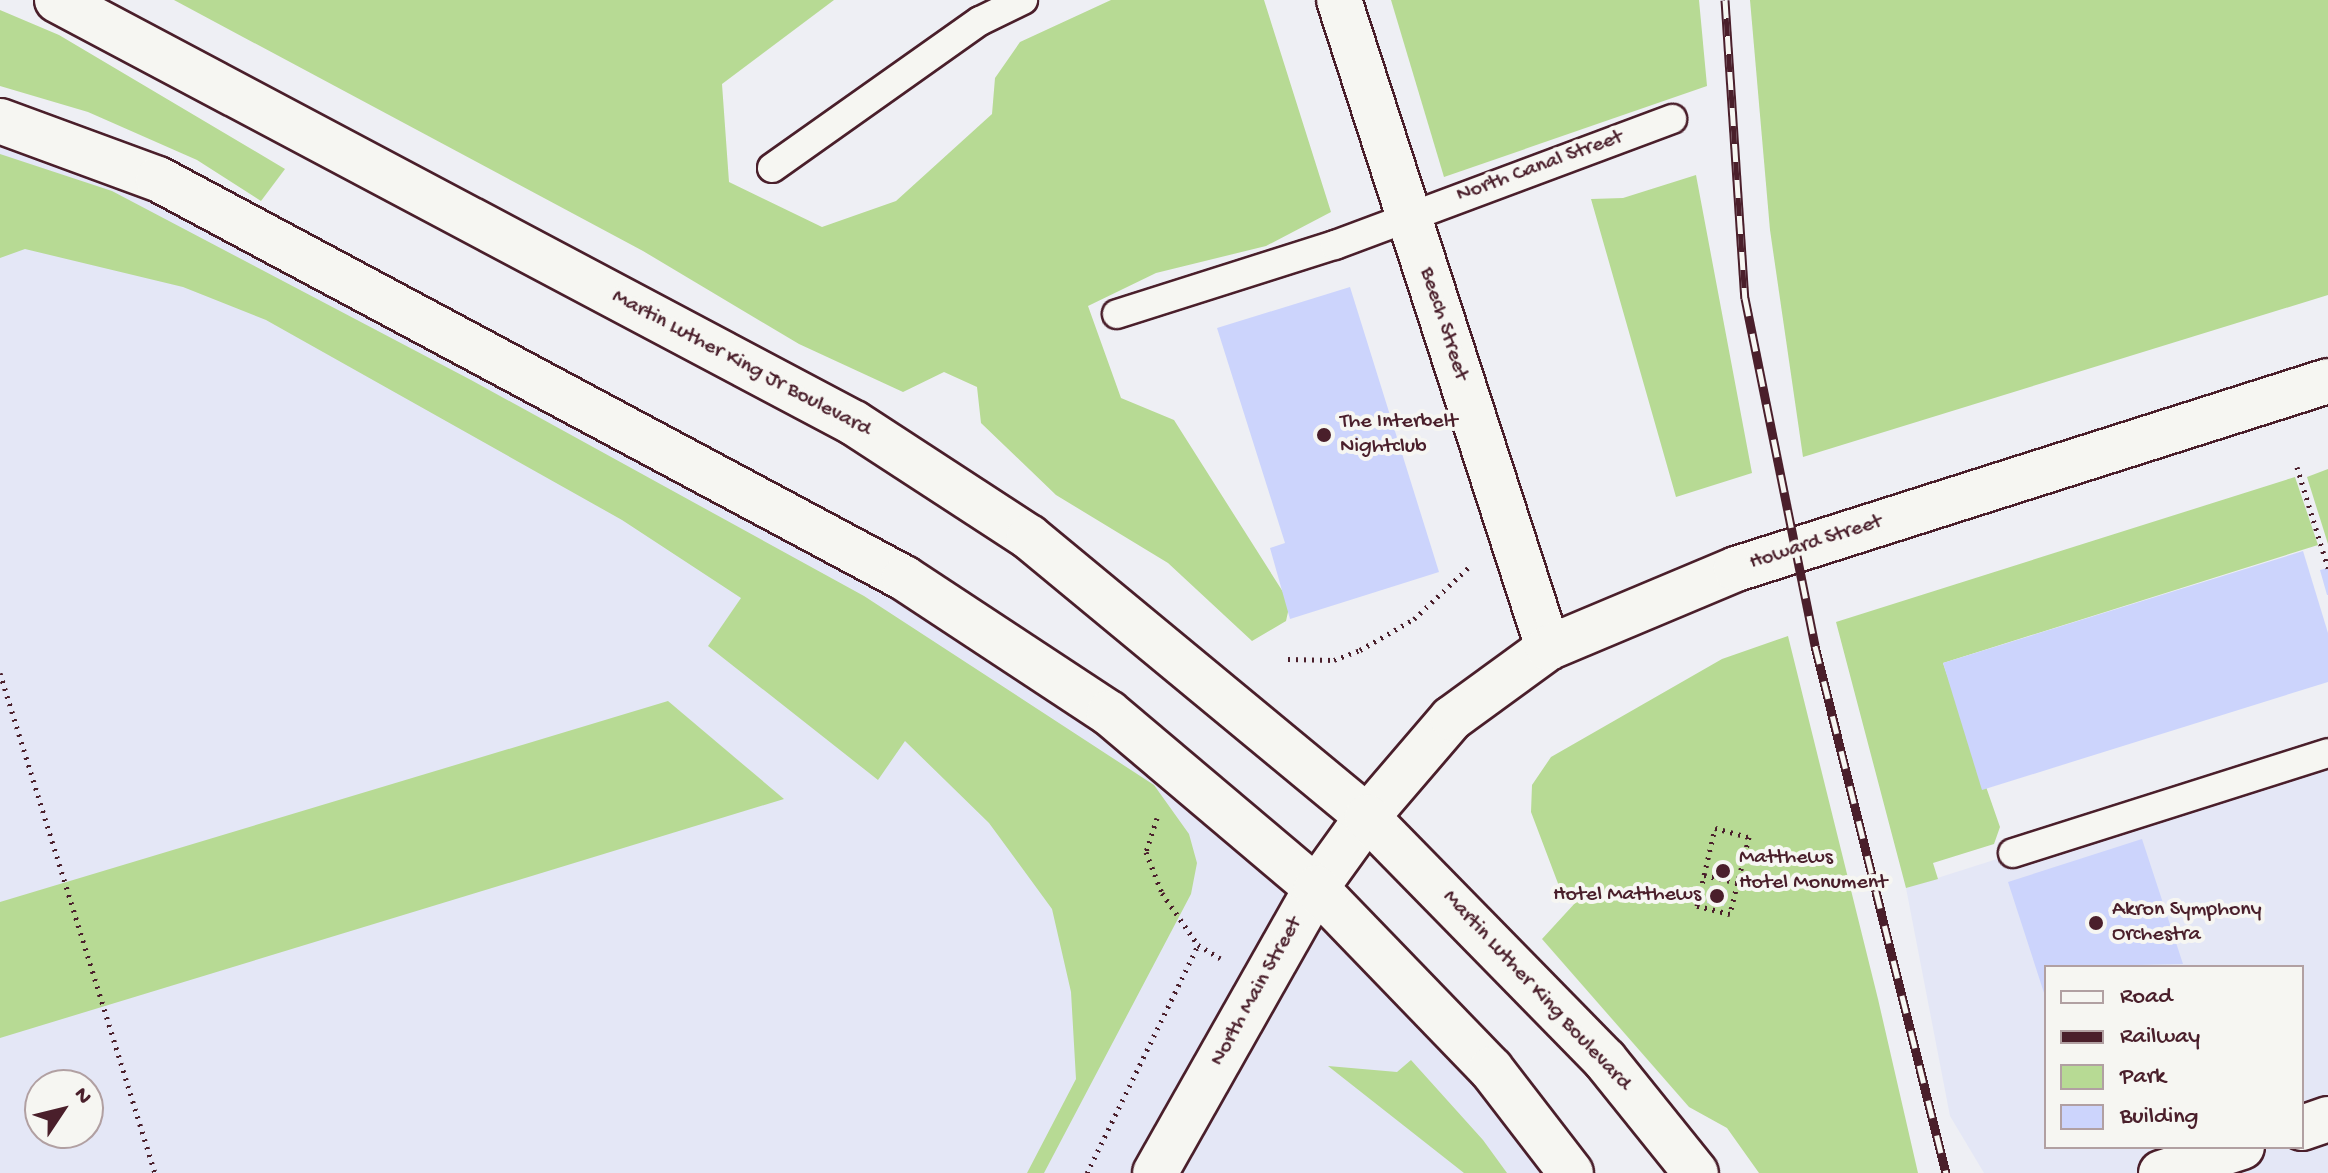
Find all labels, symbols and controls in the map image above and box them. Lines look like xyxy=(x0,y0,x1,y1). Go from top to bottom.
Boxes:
street label: North Canal Street xyxy=(1453,125,1627,209)
street label: Beech Street xyxy=(1412,264,1474,384)
street label: Martin Luther King Jr Boulevard xyxy=(607,284,875,444)
place label: The Interbelt Nightclub xyxy=(1340,409,1457,460)
marker: The Interbelt Nightclub xyxy=(1315,426,1333,444)
street label: Howard Street xyxy=(1746,509,1886,577)
place label: Matthews Hotel Monument xyxy=(1739,845,1887,896)
marker: Matthews Hotel Monument xyxy=(1714,862,1732,880)
place label: Hotel Matthews xyxy=(1553,883,1701,909)
street label: Martin Luther King Boulevard xyxy=(1436,885,1636,1097)
marker: Hotel Matthews xyxy=(1708,887,1726,905)
place label: Akron Symphony Orchestra xyxy=(2112,897,2262,948)
street label: North Main Street xyxy=(1205,913,1309,1071)
marker: Akron Symphony Orchestra xyxy=(2087,914,2105,932)
legend xyxy=(2044,965,2304,1149)
text: Road xyxy=(2120,983,2172,1012)
text: Railway xyxy=(2120,1023,2200,1052)
text: Park xyxy=(2120,1063,2166,1092)
north arrow xyxy=(24,1069,104,1149)
text: N xyxy=(67,1083,97,1110)
text: Building xyxy=(2120,1103,2198,1132)

